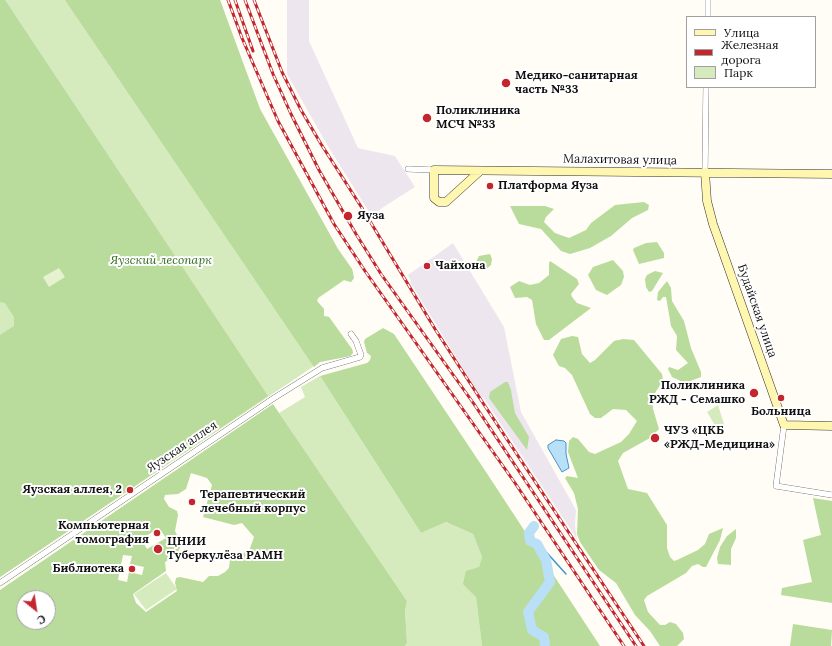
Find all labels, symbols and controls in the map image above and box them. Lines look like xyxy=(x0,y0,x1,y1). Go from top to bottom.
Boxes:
legend xyxy=(686,16,816,88)
text: Улица xyxy=(724,25,760,40)
text: Железная дорога xyxy=(721,37,779,67)
text: Парк xyxy=(724,65,753,80)
place label: Медико-санитарная часть №33 xyxy=(515,69,638,97)
marker: Медико-санитарная часть №33 xyxy=(500,77,512,89)
place label: Поликлиника МСЧ №33 xyxy=(436,104,520,132)
marker: Поликлиника МСЧ №33 xyxy=(421,112,433,124)
street label: Малахитовая улица xyxy=(563,152,677,168)
place label: Платформа Яуза xyxy=(498,179,598,193)
marker: Платформа Яуза xyxy=(485,181,495,191)
place label: Яуза xyxy=(357,209,385,223)
marker: Яуза xyxy=(342,210,354,222)
park label: Яузский лесопарк xyxy=(110,254,212,268)
place label: Чайхона xyxy=(435,259,486,273)
marker: Чайхона xyxy=(422,261,432,271)
street label: Будайская улица xyxy=(734,262,780,360)
place label: Поликлиника РЖД - Семашко xyxy=(649,379,745,407)
marker: Поликлиника РЖД - Семашко xyxy=(748,387,760,399)
marker: Больница xyxy=(776,393,786,403)
place label: Больница xyxy=(751,405,811,419)
street label: Яузская аллея xyxy=(144,418,220,476)
place label: ЧУЗ «ЦКБ «РЖД-Медицина» xyxy=(664,424,775,452)
marker: ЧУЗ «ЦКБ «РЖД-Медицина» xyxy=(649,432,661,444)
place label: Яузская аллея, 2 xyxy=(22,483,122,497)
marker: Яузская аллея, 2 xyxy=(125,485,135,495)
place label: Терапевтический лечебный корпус xyxy=(200,488,306,516)
marker: Терапевтический лечебный корпус xyxy=(187,497,197,507)
place label: Компьютерная томография xyxy=(58,519,149,547)
marker: Компьютерная томография xyxy=(152,528,162,538)
place label: ЦНИИ Туберкулёза РАМН xyxy=(167,535,283,563)
marker: ЦНИИ Туберкулёза РАМН xyxy=(152,543,164,555)
place label: Библиотека xyxy=(53,562,124,576)
marker: Библиотека xyxy=(127,564,137,574)
north arrow xyxy=(16,590,56,630)
text: С xyxy=(35,612,48,627)

